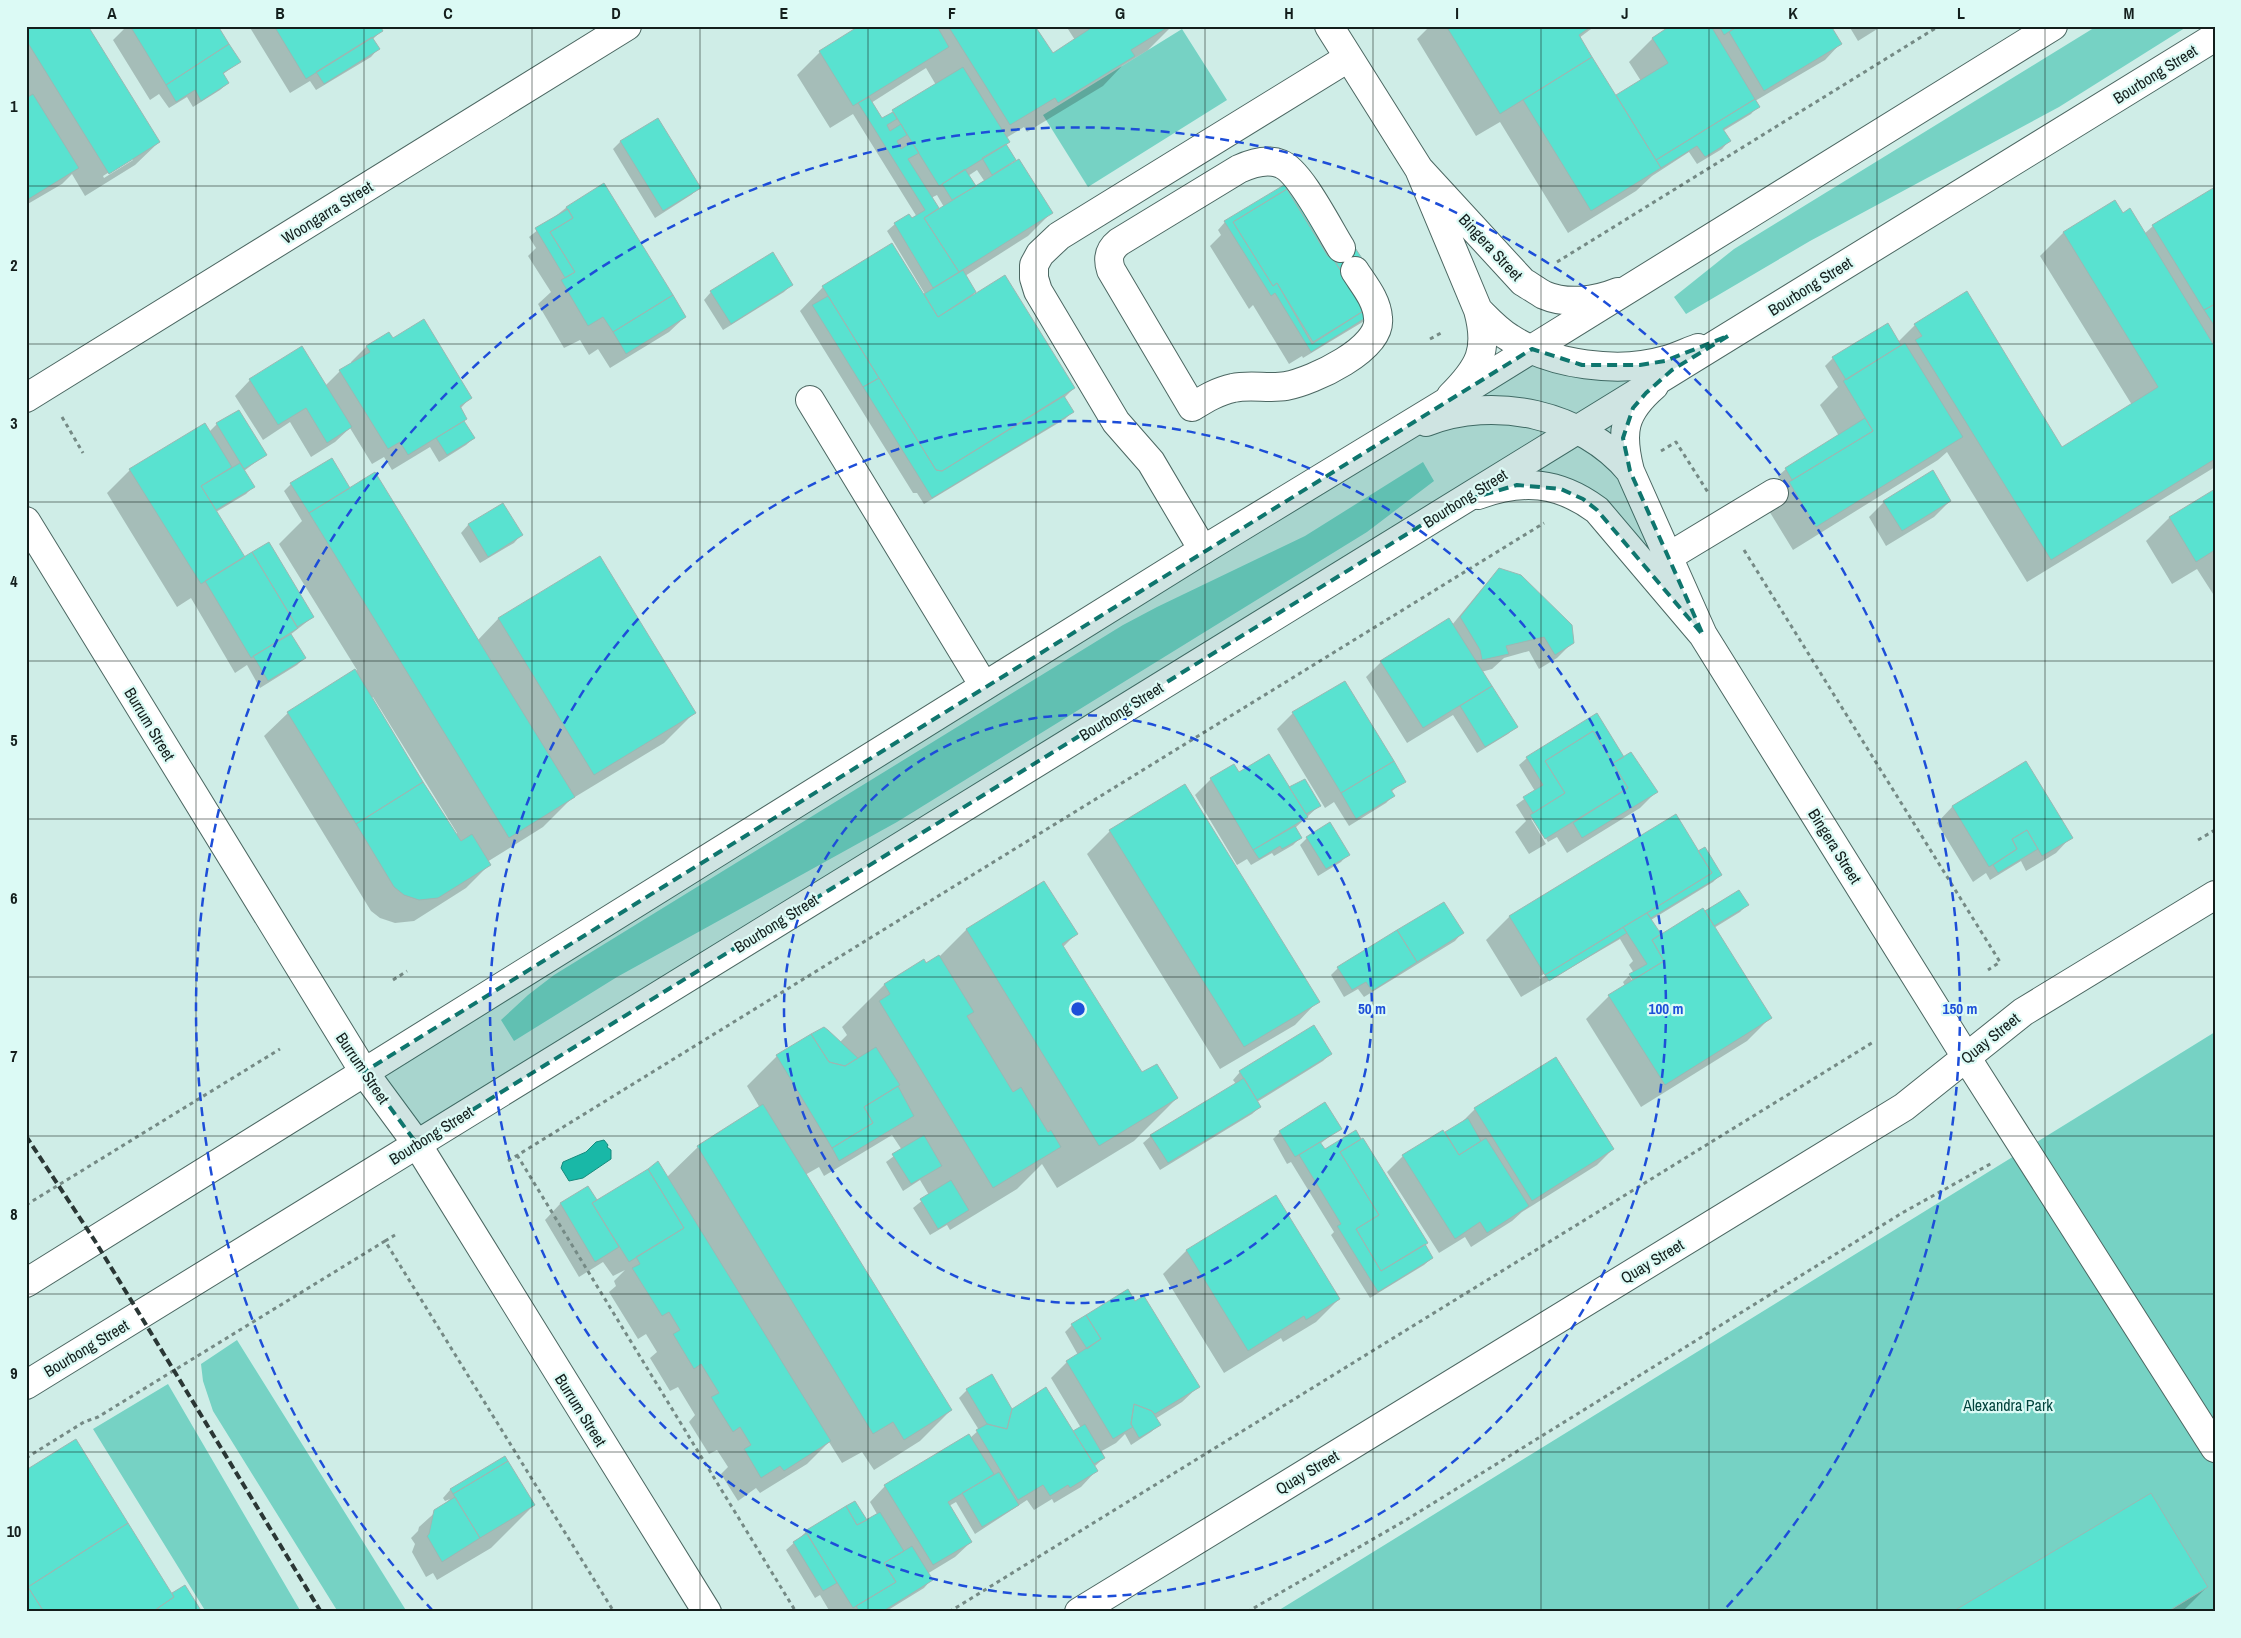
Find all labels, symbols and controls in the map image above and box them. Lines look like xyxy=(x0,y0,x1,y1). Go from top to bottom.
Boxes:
text: A xyxy=(107,2,117,24)
text: B xyxy=(275,2,285,24)
text: C xyxy=(443,2,453,24)
text: D xyxy=(611,2,621,24)
text: E xyxy=(780,2,789,24)
text: F xyxy=(948,2,956,24)
text: G xyxy=(1115,2,1125,24)
text: H xyxy=(1284,2,1294,24)
text: I xyxy=(1455,2,1459,24)
text: J xyxy=(1621,2,1629,24)
text: K xyxy=(1788,2,1798,24)
text: L xyxy=(1957,2,1965,24)
text: M xyxy=(2124,2,2135,24)
street label: Bourbong Street xyxy=(2109,39,2202,109)
text: 1 xyxy=(10,95,18,117)
street label: Woongarra Street xyxy=(277,175,377,249)
street label: Bingera Street xyxy=(1454,209,1528,286)
street label: Bourbong Street xyxy=(1764,251,1857,321)
text: 2 xyxy=(10,254,18,276)
text: 3 xyxy=(10,412,18,434)
street label: Bourbong Street xyxy=(1419,463,1512,533)
text: 4 xyxy=(10,570,18,592)
street label: Bourbong Street xyxy=(1075,676,1168,746)
street label: Burrum Street xyxy=(120,683,181,765)
text: 5 xyxy=(10,729,18,751)
street label: Bingera Street xyxy=(1803,804,1867,888)
text: 6 xyxy=(10,887,18,909)
street label: Bourbong Street xyxy=(730,888,823,958)
text: 50 m xyxy=(1358,998,1386,1019)
text: 100 m xyxy=(1649,998,1683,1019)
text: 150 m xyxy=(1943,998,1977,1019)
centre of rings xyxy=(1069,1000,1087,1018)
street label: Quay Street xyxy=(1956,1007,2024,1069)
street label: Burrum Street xyxy=(331,1028,395,1108)
text: 7 xyxy=(10,1045,18,1067)
street label: Bourbong Street xyxy=(385,1100,478,1170)
text: 8 xyxy=(10,1203,18,1225)
street label: Quay Street xyxy=(1616,1233,1688,1288)
street label: Bourbong Street xyxy=(39,1314,133,1382)
text: 9 xyxy=(10,1362,18,1384)
street label: Burrum Street xyxy=(550,1370,612,1451)
park label: Alexandra Park xyxy=(1962,1394,2053,1416)
street label: Quay Street xyxy=(1271,1444,1343,1499)
text: 10 xyxy=(7,1520,21,1542)

